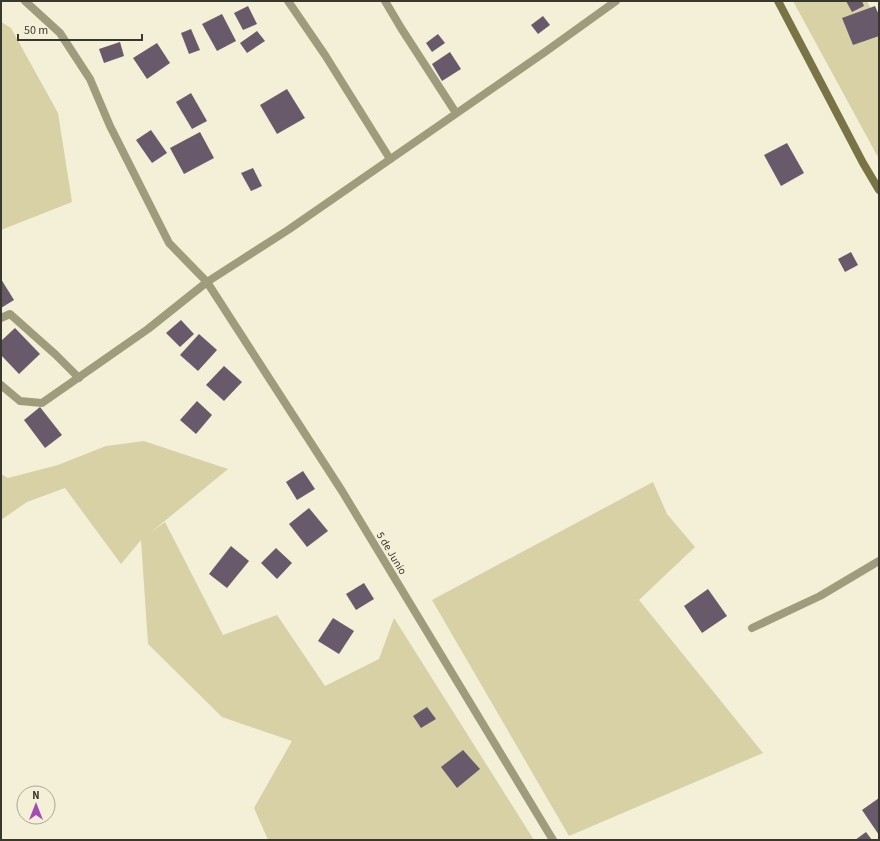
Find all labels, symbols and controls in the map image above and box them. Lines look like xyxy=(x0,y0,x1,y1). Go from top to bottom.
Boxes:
scale bar xyxy=(18,16,142,42)
text: 50 m xyxy=(24,22,48,39)
street label: 5 de Junio xyxy=(373,529,410,577)
north arrow xyxy=(16,785,56,825)
text: N xyxy=(32,788,40,803)

